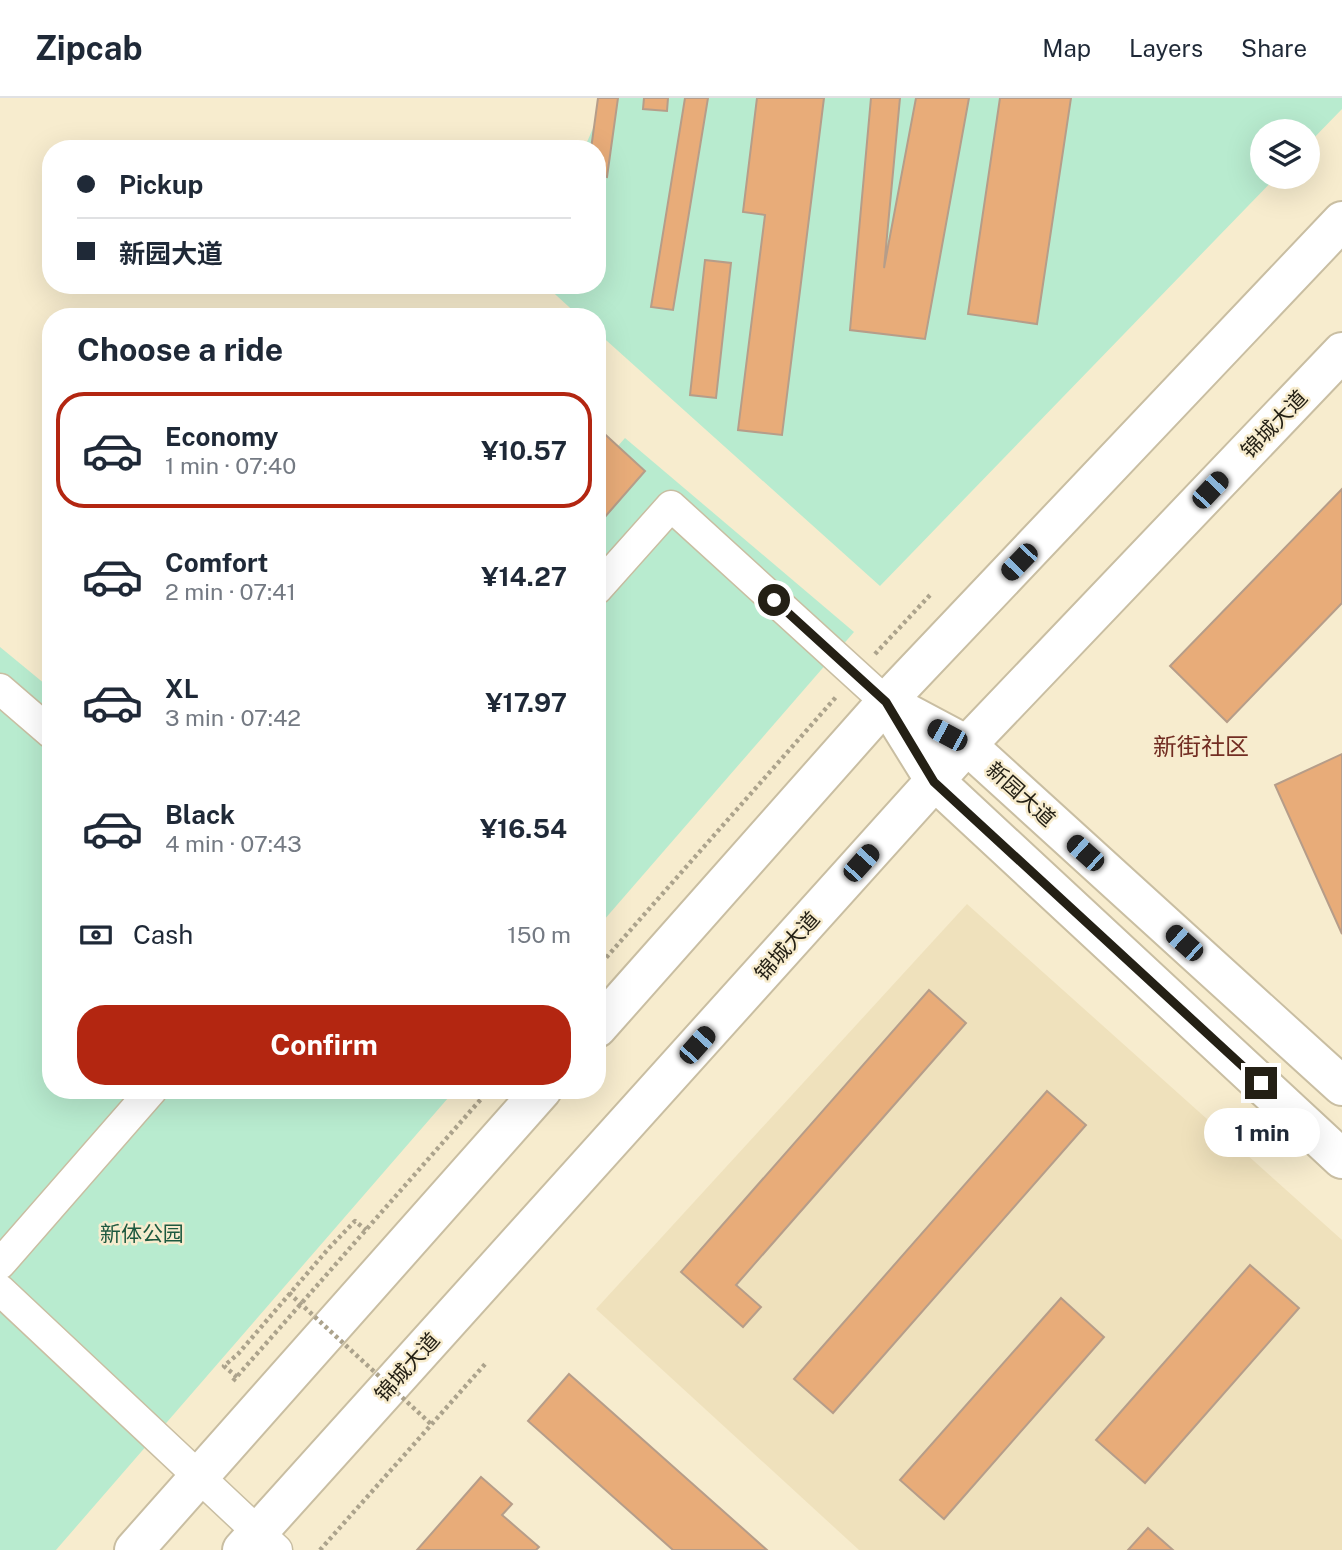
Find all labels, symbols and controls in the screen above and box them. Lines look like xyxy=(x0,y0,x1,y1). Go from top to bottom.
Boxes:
text: Zipcab xyxy=(35,29,143,67)
text: Map xyxy=(1042,34,1091,62)
text: Layers xyxy=(1129,34,1203,62)
text: Share xyxy=(1241,34,1307,62)
map controls xyxy=(1250,119,1320,189)
button: layers xyxy=(1250,119,1320,189)
text: Pickup xyxy=(119,169,203,200)
text: 新园大道 xyxy=(119,238,223,269)
text: Choose a ride xyxy=(77,331,283,368)
street label: 锦城大道 xyxy=(1236,385,1312,463)
icon: car xyxy=(81,419,144,482)
text: Economy xyxy=(165,421,278,452)
text: ¥10.57 xyxy=(481,435,567,466)
text: 1 min · 07:40 xyxy=(165,452,296,479)
car xyxy=(1188,467,1233,513)
car xyxy=(997,540,1042,584)
icon: car xyxy=(81,545,144,608)
text: Comfort xyxy=(165,547,268,578)
text: ¥14.27 xyxy=(481,561,567,592)
text: 2 min · 07:41 xyxy=(165,578,296,605)
route start xyxy=(758,584,790,616)
icon: car xyxy=(81,671,144,734)
text: XL xyxy=(165,673,199,704)
text: ¥17.97 xyxy=(485,687,567,718)
text: 3 min · 07:42 xyxy=(165,704,301,731)
car xyxy=(924,716,971,754)
district label: 新街社区 xyxy=(1153,732,1249,760)
street label: 新园大道 xyxy=(981,757,1061,831)
icon: car xyxy=(81,797,144,860)
text: Black xyxy=(165,799,235,830)
text: ¥16.54 xyxy=(480,813,567,844)
text: 4 min · 07:43 xyxy=(165,830,302,857)
car xyxy=(1063,831,1108,875)
car xyxy=(840,840,883,886)
street label: 锦城大道 xyxy=(750,906,824,986)
icon: cash xyxy=(77,916,115,954)
text: Cash xyxy=(133,919,193,950)
text: 150 m xyxy=(507,921,571,948)
car xyxy=(1162,921,1207,965)
button: Confirm xyxy=(77,1005,571,1085)
car xyxy=(676,1022,719,1068)
route end xyxy=(1245,1067,1277,1099)
callout: 1 min xyxy=(1203,1108,1319,1156)
text: 1 min xyxy=(1234,1119,1290,1146)
park label: 新体公园 xyxy=(100,1221,184,1246)
street label: 锦城大道 xyxy=(370,1327,444,1407)

